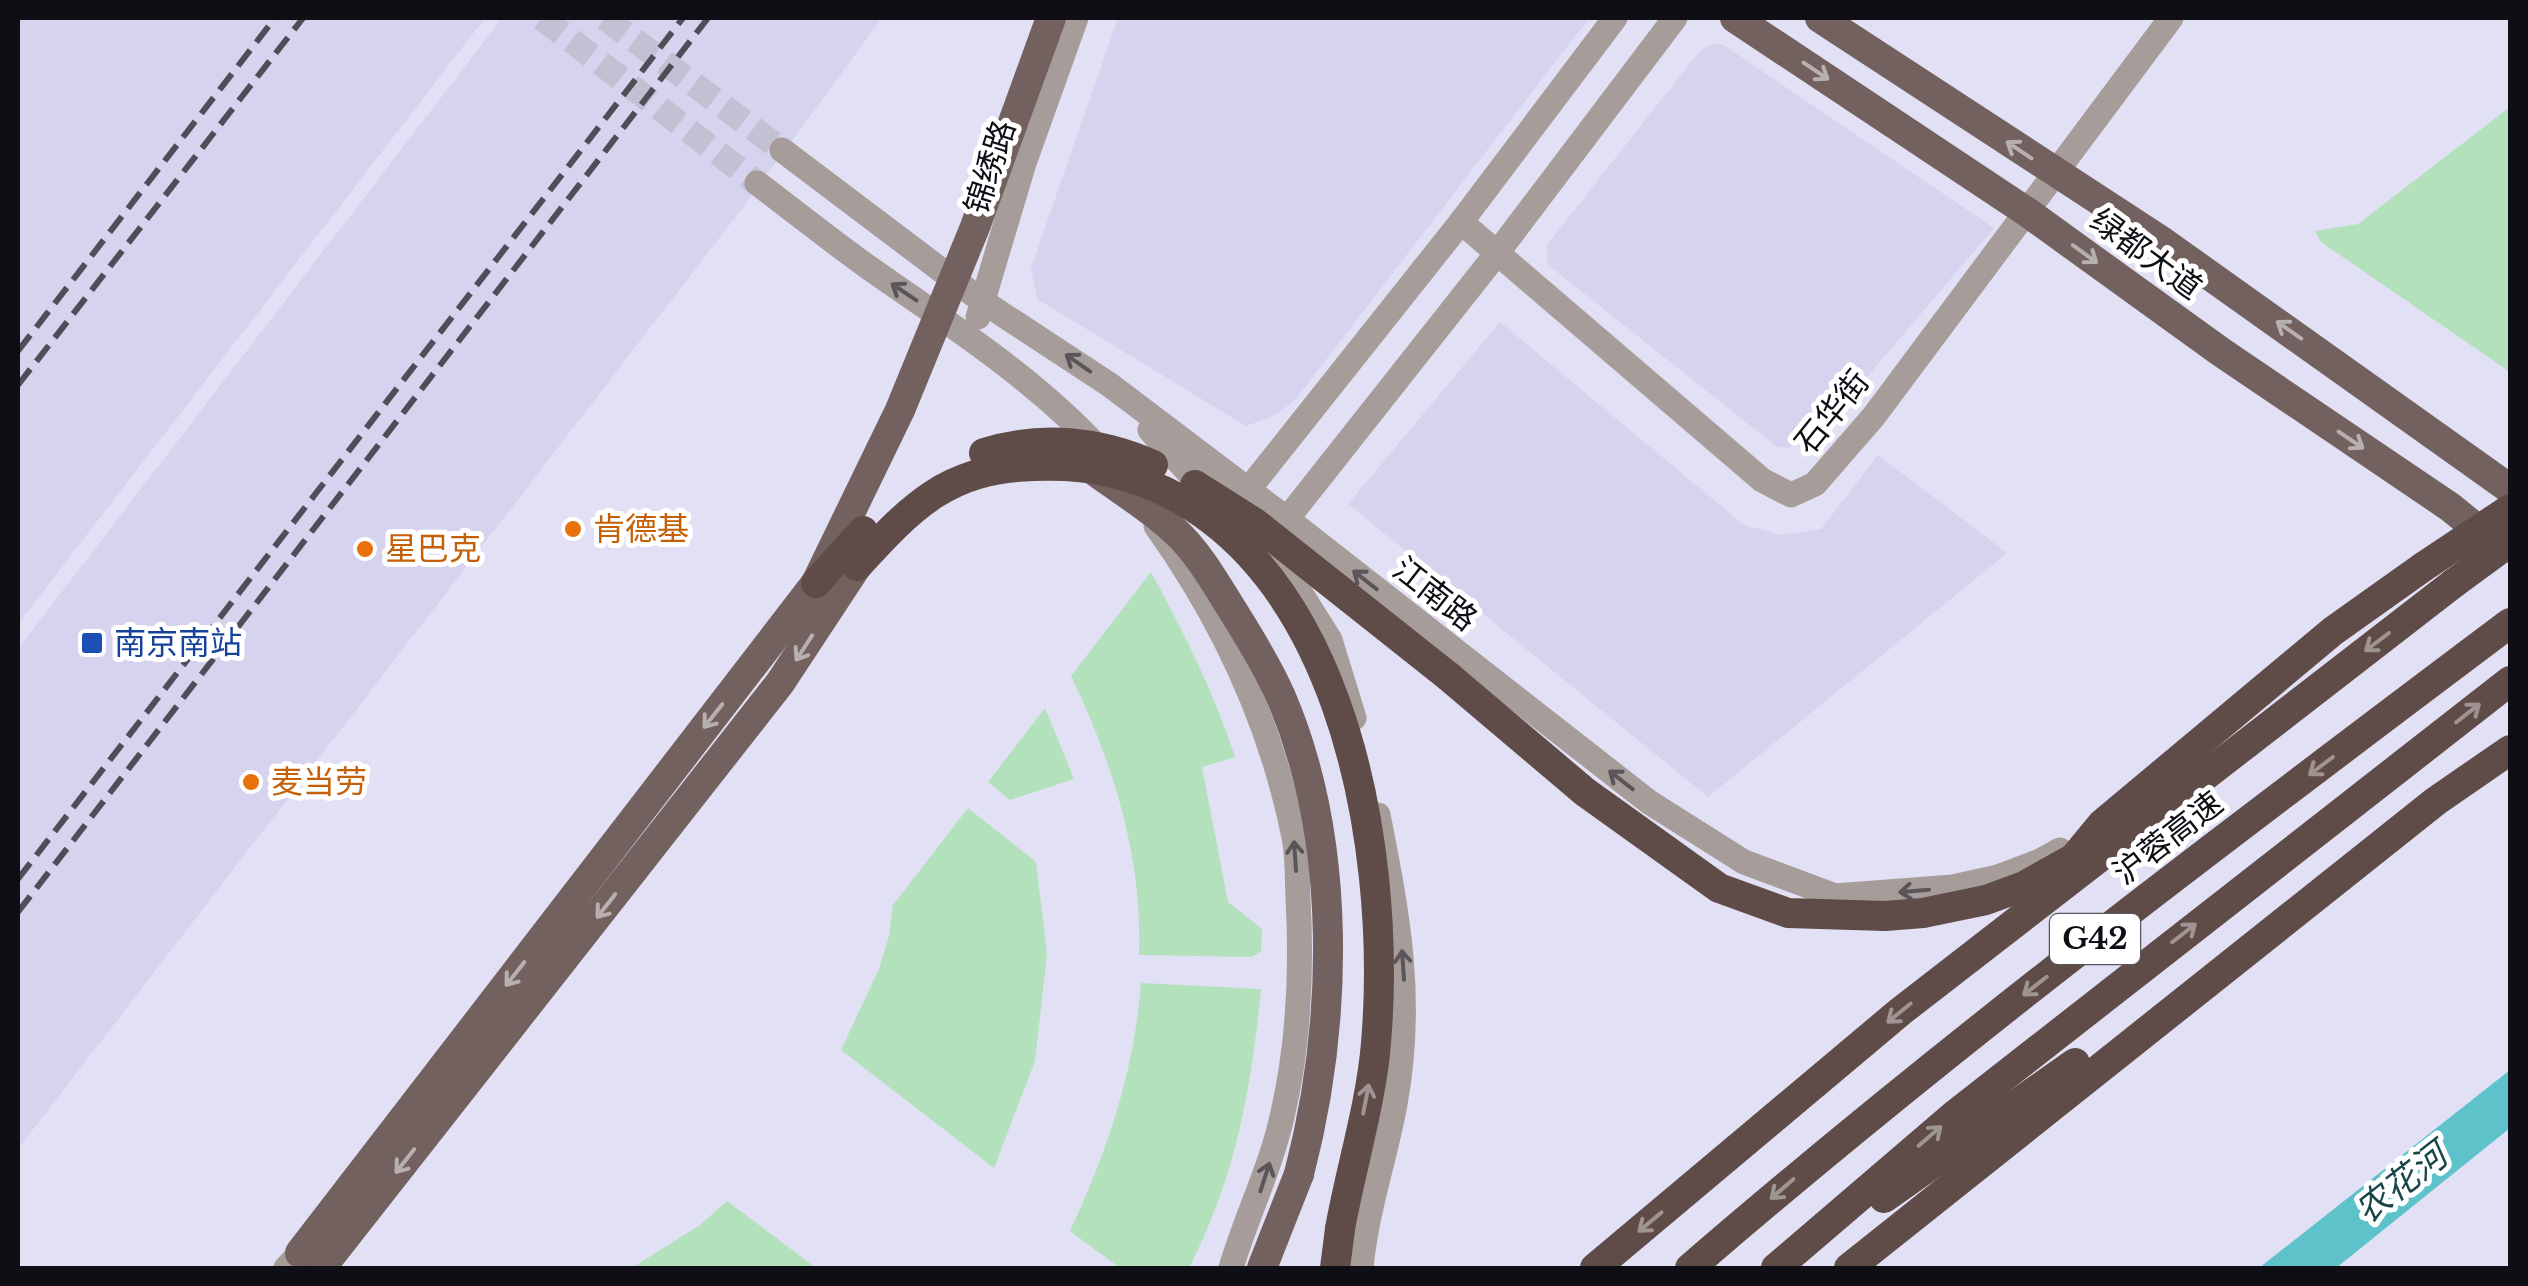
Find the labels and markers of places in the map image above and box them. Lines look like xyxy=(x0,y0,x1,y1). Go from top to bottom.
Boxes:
place label: 肯德基 xyxy=(593,509,689,549)
marker: 肯德基 xyxy=(562,518,584,540)
place label: 星巴克 xyxy=(385,529,481,569)
marker: 星巴克 xyxy=(354,538,376,560)
place label: 南京南站 xyxy=(114,623,242,663)
marker: 南京南站 xyxy=(79,630,105,656)
place label: 麦当劳 xyxy=(271,762,367,802)
marker: 麦当劳 xyxy=(240,771,262,793)

